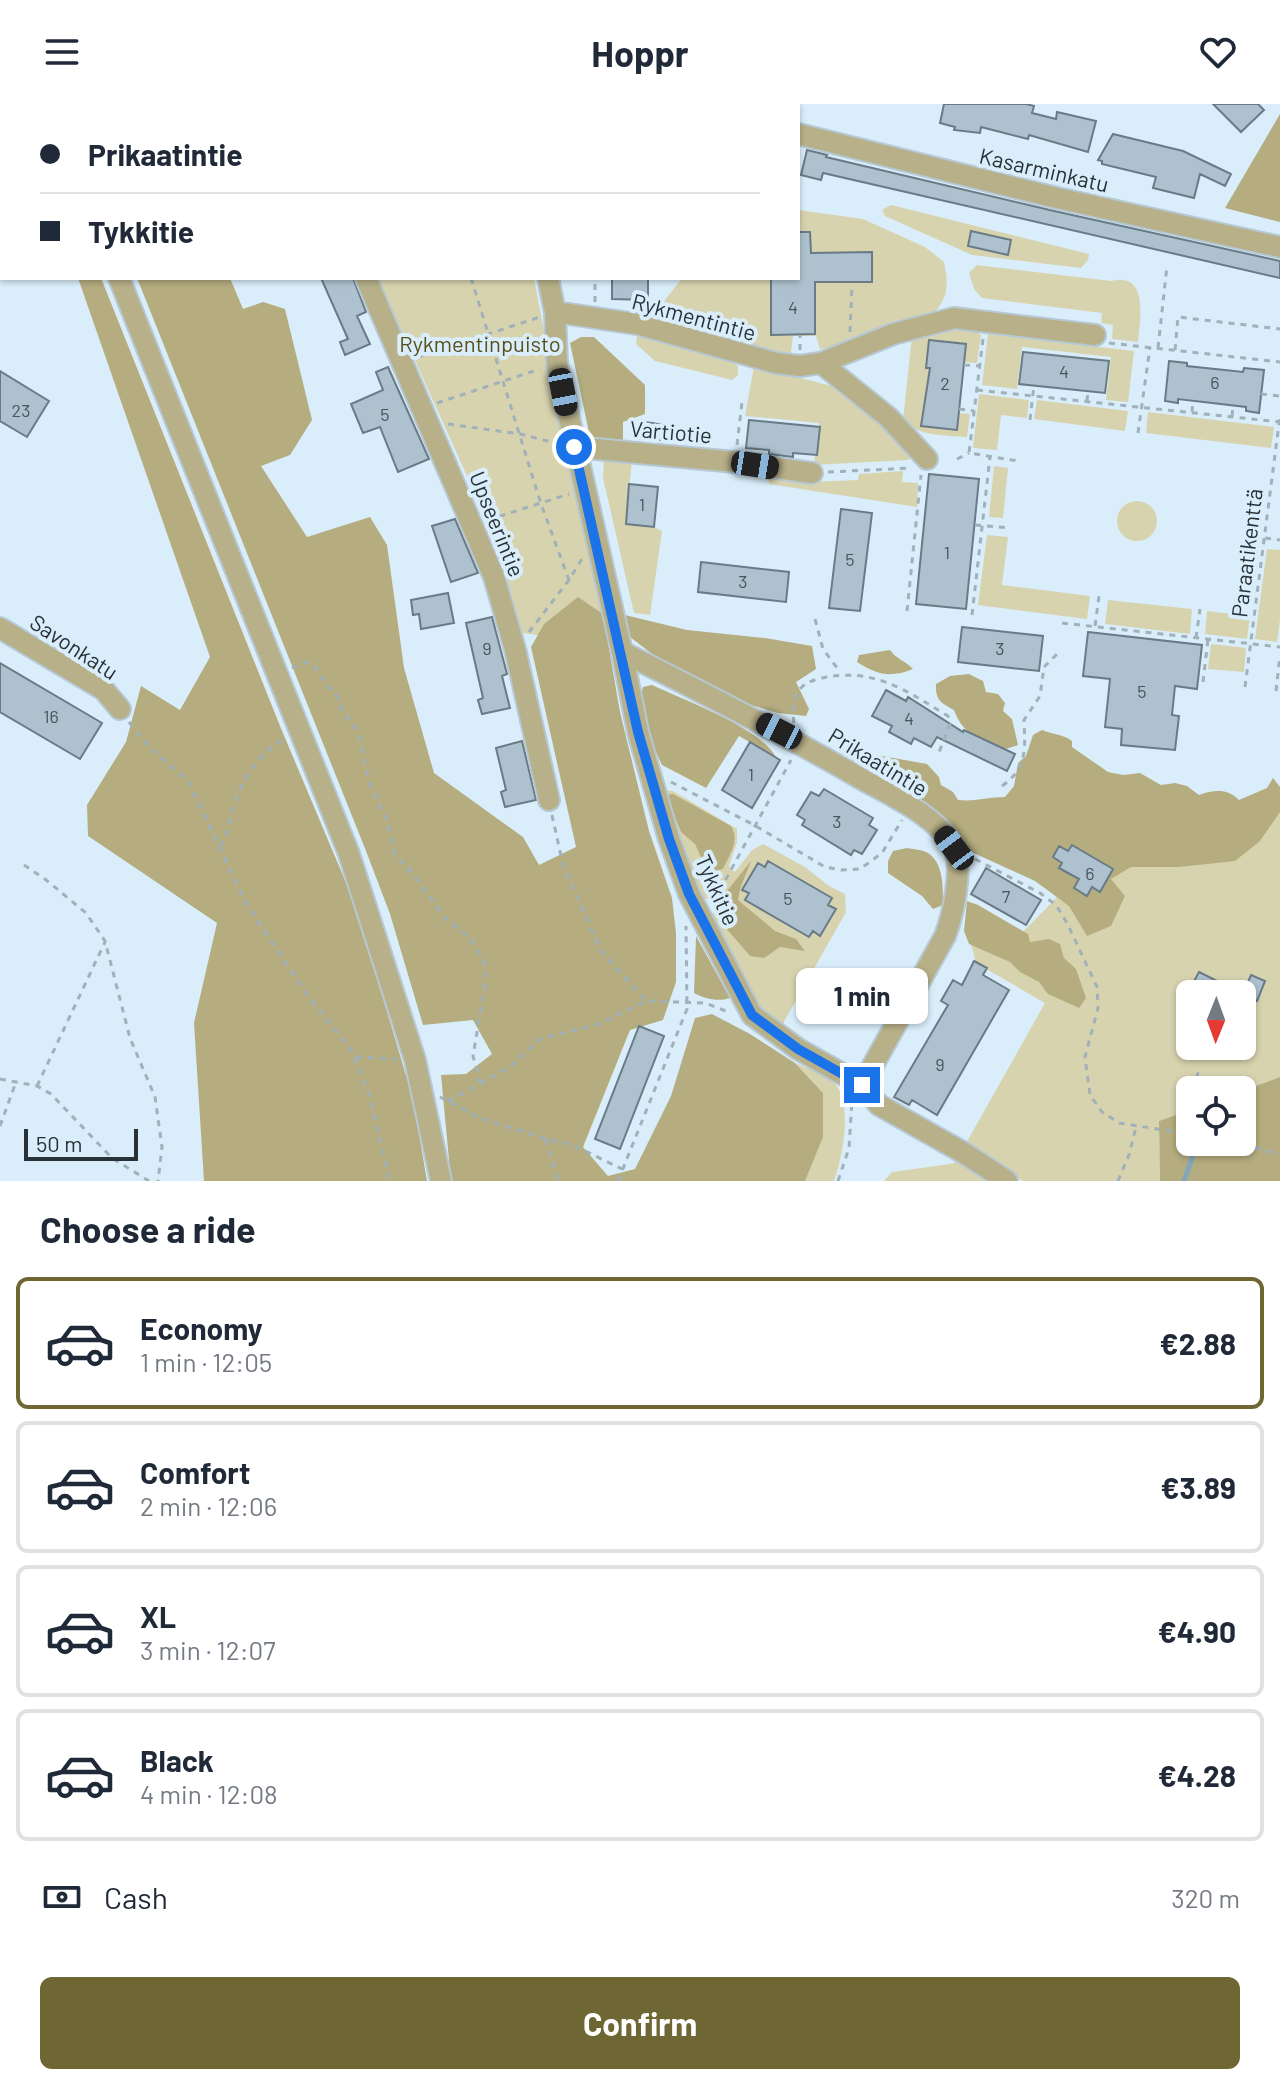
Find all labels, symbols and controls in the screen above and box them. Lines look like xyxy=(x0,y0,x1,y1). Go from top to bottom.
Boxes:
icon: menu xyxy=(40,30,84,74)
icon: heart xyxy=(1196,30,1240,74)
text: Hoppr xyxy=(591,31,689,74)
text: Prikaatintie xyxy=(88,136,243,172)
street label: Kasarminkatu xyxy=(977,142,1111,197)
text: Tykkitie xyxy=(88,213,194,249)
street label: Rykmentintie xyxy=(630,287,759,345)
house number: 4 xyxy=(788,296,798,318)
park label: Rykmentinpuisto xyxy=(399,330,561,356)
house number: 4 xyxy=(1059,360,1069,382)
car xyxy=(547,366,579,418)
house number: 6 xyxy=(1210,371,1220,393)
house number: 2 xyxy=(940,372,950,394)
house number: 23 xyxy=(12,399,30,421)
house number: 5 xyxy=(380,403,390,425)
street label: Vartiotie xyxy=(629,414,713,448)
route start xyxy=(556,429,592,465)
car xyxy=(729,449,781,481)
street label: Upseerintie xyxy=(465,467,531,580)
street label: Paraatikenttä xyxy=(1225,487,1267,619)
house number: 1 xyxy=(639,493,645,515)
house number: 1 xyxy=(944,541,950,563)
house number: 5 xyxy=(845,548,855,570)
house number: 3 xyxy=(738,570,748,592)
street label: Savonkatu xyxy=(26,608,123,684)
house number: 9 xyxy=(482,637,492,659)
house number: 3 xyxy=(995,637,1005,659)
house number: 5 xyxy=(1137,680,1147,702)
house number: 16 xyxy=(43,705,59,727)
house number: 4 xyxy=(904,707,914,729)
car xyxy=(752,709,806,753)
street label: Prikaatintie xyxy=(824,721,933,801)
house number: 1 xyxy=(748,763,754,785)
house number: 3 xyxy=(832,810,842,832)
car xyxy=(930,822,978,874)
street label: Tykkitie xyxy=(691,850,745,929)
house number: 6 xyxy=(1085,862,1095,884)
house number: 7 xyxy=(1002,885,1011,907)
house number: 5 xyxy=(783,887,793,909)
callout: 1 min xyxy=(796,969,928,1025)
text: 1 min xyxy=(834,980,890,1011)
north arrow xyxy=(1176,980,1256,1060)
map controls xyxy=(1176,980,1256,1156)
house number: 9 xyxy=(935,1053,945,1075)
route end xyxy=(844,1067,880,1103)
button: locate xyxy=(1176,1076,1256,1156)
scale bar xyxy=(24,1125,138,1161)
text: 50 m xyxy=(36,1130,82,1156)
text: Choose a ride xyxy=(40,1207,256,1250)
icon: car xyxy=(44,1307,116,1379)
text: Economy xyxy=(140,1310,263,1346)
text: €2.88 xyxy=(1160,1325,1236,1361)
text: 1 min · 12:05 xyxy=(140,1346,272,1377)
icon: car xyxy=(44,1451,116,1523)
text: Comfort xyxy=(140,1454,250,1490)
text: €3.89 xyxy=(1161,1469,1236,1505)
text: 2 min · 12:06 xyxy=(140,1490,277,1521)
icon: car xyxy=(44,1595,116,1667)
text: XL xyxy=(140,1598,176,1634)
text: €4.90 xyxy=(1158,1613,1236,1649)
text: 3 min · 12:07 xyxy=(140,1634,275,1665)
icon: car xyxy=(44,1739,116,1811)
text: Black xyxy=(140,1742,214,1778)
text: €4.28 xyxy=(1158,1757,1236,1793)
text: 4 min · 12:08 xyxy=(140,1778,278,1809)
icon: cash xyxy=(40,1875,84,1919)
text: Cash xyxy=(104,1879,168,1915)
text: 320 m xyxy=(1171,1882,1240,1913)
button: Confirm xyxy=(40,1977,1240,2069)

